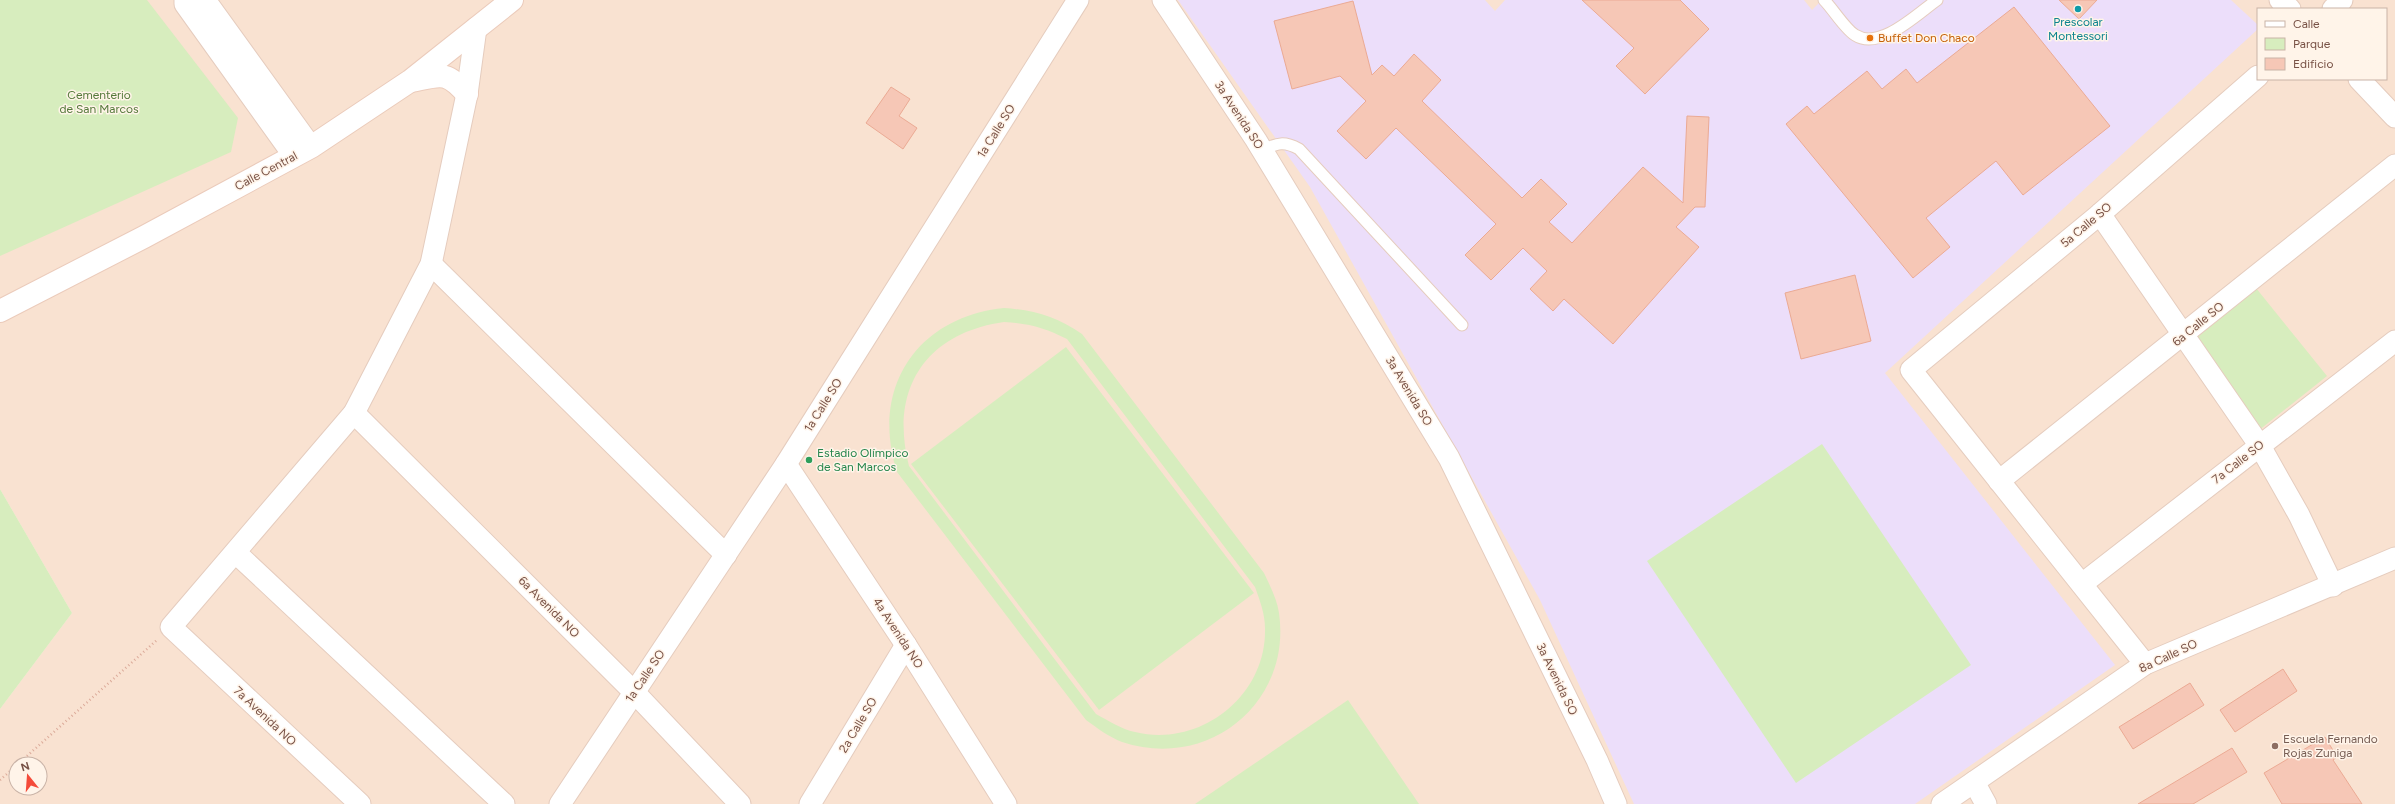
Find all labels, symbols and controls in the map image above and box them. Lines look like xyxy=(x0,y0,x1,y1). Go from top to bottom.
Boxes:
marker: Prescolar Montessori xyxy=(2073,4,2083,14)
legend xyxy=(2257,8,2387,80)
place label: Prescolar Montessori xyxy=(2048,15,2108,43)
text: Calle xyxy=(2293,17,2320,31)
place label: Buffet Don Chaco xyxy=(1878,31,1975,45)
marker: Buffet Don Chaco xyxy=(1865,33,1875,43)
text: Parque xyxy=(2293,37,2331,51)
text: Edificio xyxy=(2293,57,2333,71)
street label: 3a Avenida SO xyxy=(1212,78,1266,152)
park label: Cementerio de San Marcos xyxy=(59,88,139,116)
street label: 1a Calle SO xyxy=(974,102,1018,160)
street label: Calle Central xyxy=(232,149,300,193)
street label: 5a Calle SO xyxy=(2058,200,2114,250)
street label: 6a Calle SO xyxy=(2169,299,2227,349)
street label: 3a Avenida SO xyxy=(1383,354,1435,428)
street label: 1a Calle SO xyxy=(801,376,845,434)
street label: 7a Calle SO xyxy=(2209,437,2267,487)
place label: Estadio Olímpico de San Marcos xyxy=(817,446,908,474)
marker: Estadio Olímpico de San Marcos xyxy=(804,455,814,465)
street label: 6a Avenida NO xyxy=(516,574,582,640)
street label: 4a Avenida NO xyxy=(870,595,926,671)
street label: 8a Calle SO xyxy=(2137,636,2199,676)
street label: 3a Avenida SO xyxy=(1533,641,1581,717)
street label: 1a Calle SO xyxy=(622,647,668,705)
street label: 7a Avenida NO xyxy=(231,683,299,749)
street label: 2a Calle SO xyxy=(836,695,880,755)
place label: Escuela Fernando Rojas Zuniga xyxy=(2283,732,2378,760)
marker: Escuela Fernando Rojas Zuniga xyxy=(2270,741,2280,751)
north arrow xyxy=(8,756,48,796)
text: N xyxy=(19,759,31,774)

